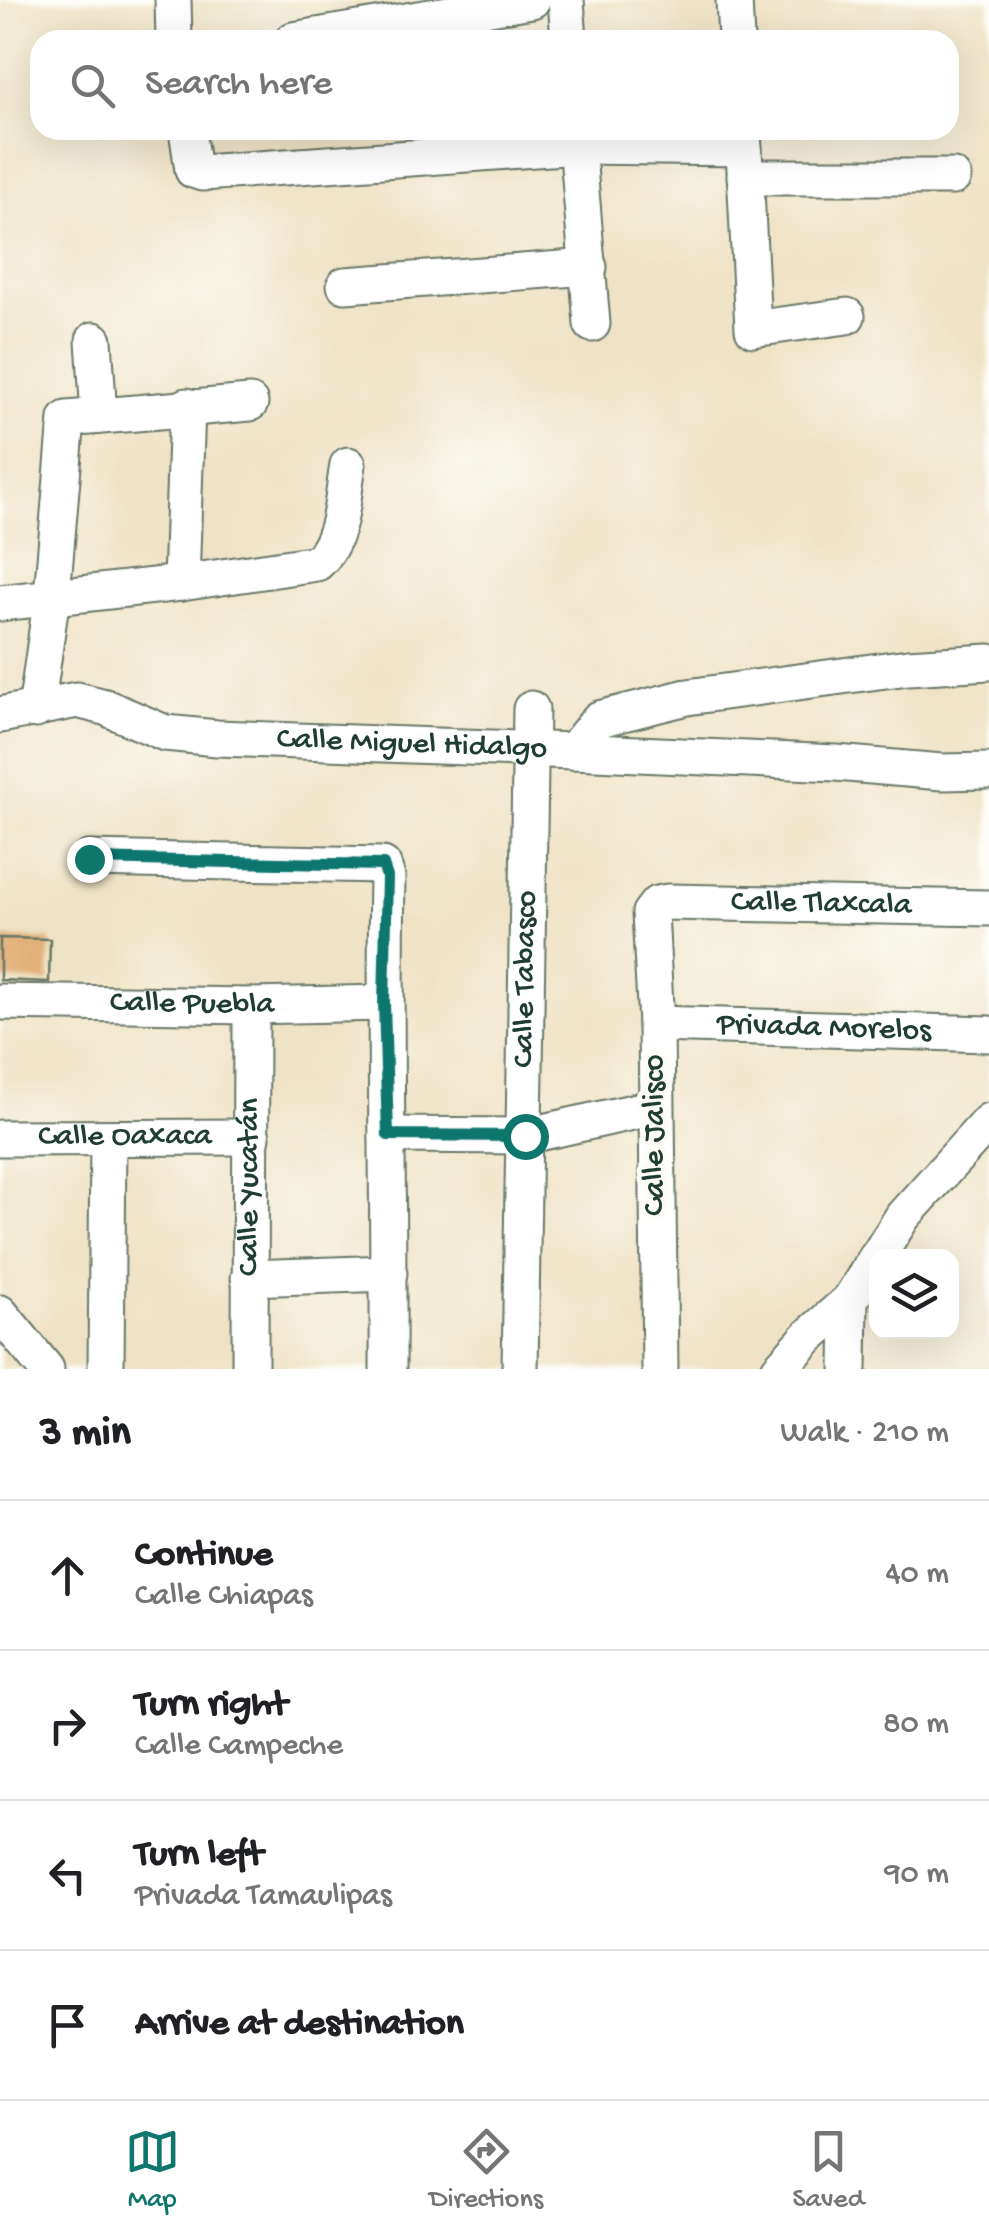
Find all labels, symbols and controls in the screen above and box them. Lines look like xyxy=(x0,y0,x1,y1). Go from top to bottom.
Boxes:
search box xyxy=(30,30,959,140)
icon: search xyxy=(65,58,120,113)
text: Search here xyxy=(145,63,332,107)
street label: Calle Miguel Hidalgo xyxy=(276,721,548,769)
route end xyxy=(67,837,113,883)
street label: Calle Tlaxcala xyxy=(731,884,913,926)
street label: Calle Tabasco xyxy=(506,890,547,1068)
street label: Calle Puebla xyxy=(110,985,276,1025)
street label: Privada Morelos xyxy=(715,1007,933,1051)
street label: Calle Jalisco xyxy=(637,1054,675,1216)
street label: Calle Yucatán xyxy=(231,1098,270,1276)
route start xyxy=(503,1114,549,1160)
street label: Calle Oaxaca xyxy=(38,1118,213,1157)
map controls xyxy=(869,1249,959,1339)
button: layers xyxy=(869,1249,959,1339)
text: 3 min xyxy=(40,1410,131,1459)
text: Walk · 210 m xyxy=(780,1415,949,1453)
text: Continue xyxy=(135,1534,273,1578)
icon: ahead xyxy=(40,1548,95,1603)
text: 40 m xyxy=(885,1556,949,1594)
text: Calle Chiapas xyxy=(135,1578,313,1616)
text: Turn right xyxy=(135,1684,287,1728)
icon: right xyxy=(40,1698,95,1753)
text: 80 m xyxy=(883,1706,949,1744)
text: Calle Campeche xyxy=(135,1728,343,1766)
text: Turn left xyxy=(135,1834,263,1878)
icon: left xyxy=(40,1848,95,1903)
text: 90 m xyxy=(885,1856,949,1894)
text: Privada Tamaulipas xyxy=(135,1878,392,1916)
icon: arrive xyxy=(40,1998,95,2053)
text: Arrive at destination xyxy=(135,2003,464,2047)
tab: Map xyxy=(125,2124,180,2217)
tab: Directions xyxy=(429,2124,543,2217)
tab: Saved xyxy=(792,2124,864,2217)

